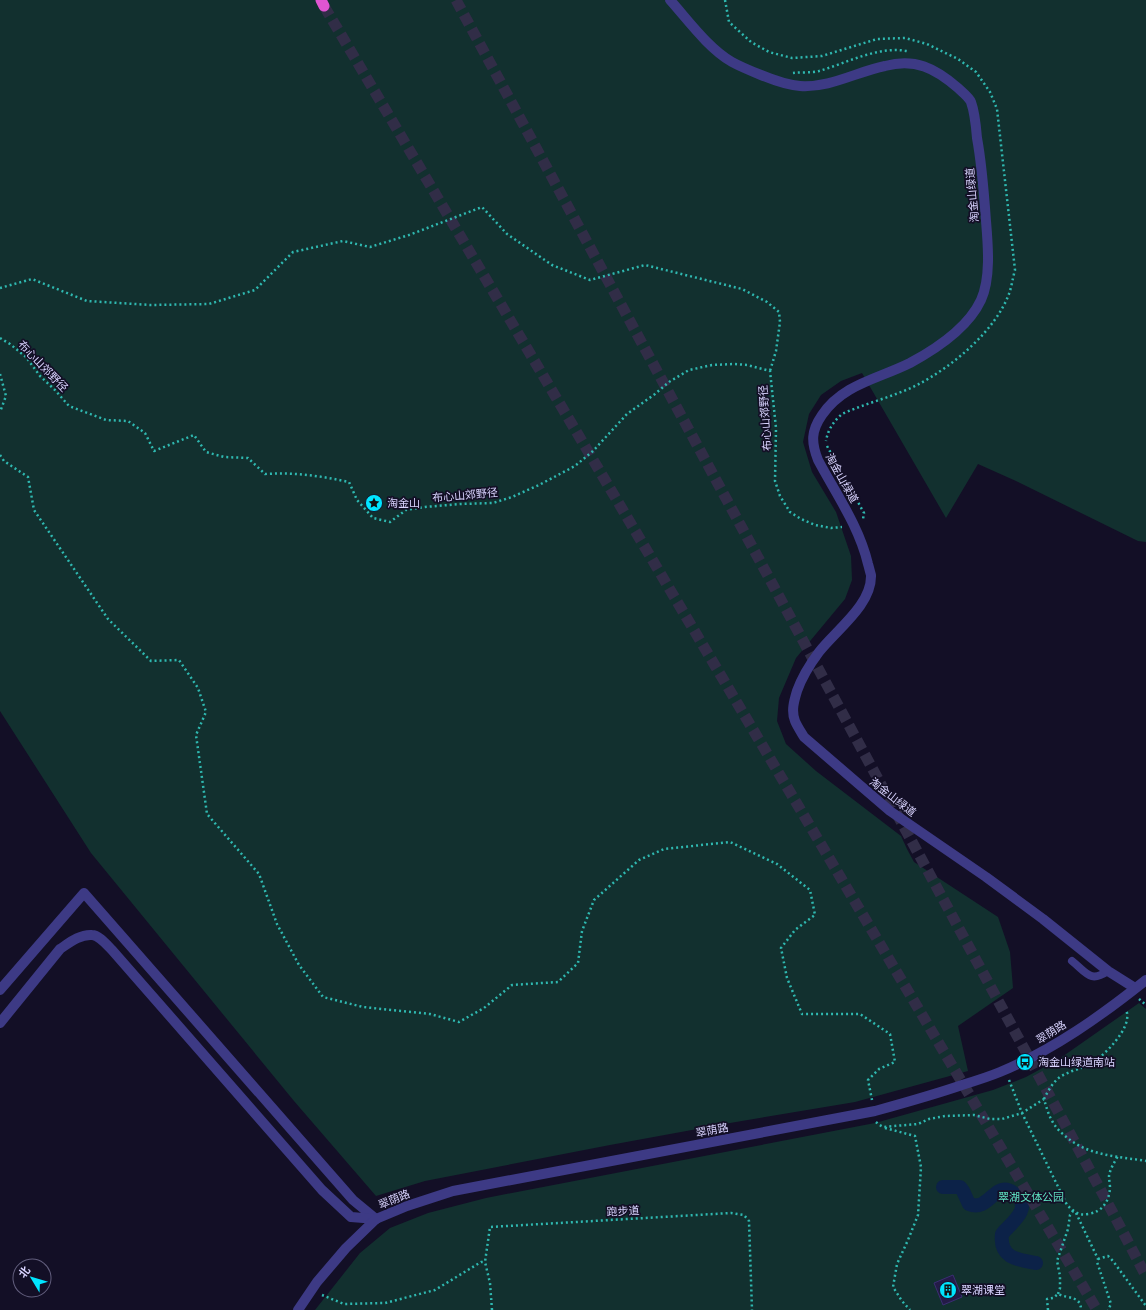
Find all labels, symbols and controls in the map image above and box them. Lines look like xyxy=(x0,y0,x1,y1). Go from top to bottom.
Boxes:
street label: 淘金山绿道 xyxy=(962,167,981,223)
street label: 布心山郊野径 xyxy=(15,337,72,395)
street label: 布心山郊野径 xyxy=(755,385,774,451)
street label: 淘金山绿道 xyxy=(823,450,862,505)
street label: 布心山郊野径 xyxy=(431,484,498,505)
place icon: 淘金山 xyxy=(364,493,384,513)
place label: 淘金山 xyxy=(387,495,420,510)
street label: 淘金山绿道 xyxy=(867,774,920,819)
street label: 翠荫路 xyxy=(1033,1016,1069,1047)
bus stop icon: 淘金山绿道南站 xyxy=(1015,1052,1035,1072)
place label: 淘金山绿道南站 xyxy=(1038,1054,1115,1069)
street label: 翠荫路 xyxy=(694,1119,730,1140)
street label: 翠荫路 xyxy=(376,1185,412,1212)
park label: 翠湖文体公园 xyxy=(998,1189,1064,1204)
street label: 跑步道 xyxy=(606,1202,640,1219)
north arrow xyxy=(12,1258,52,1298)
text: 北 xyxy=(14,1263,33,1280)
building icon: 翠湖课堂 xyxy=(938,1280,958,1300)
place label: 翠湖课堂 xyxy=(961,1282,1005,1297)

